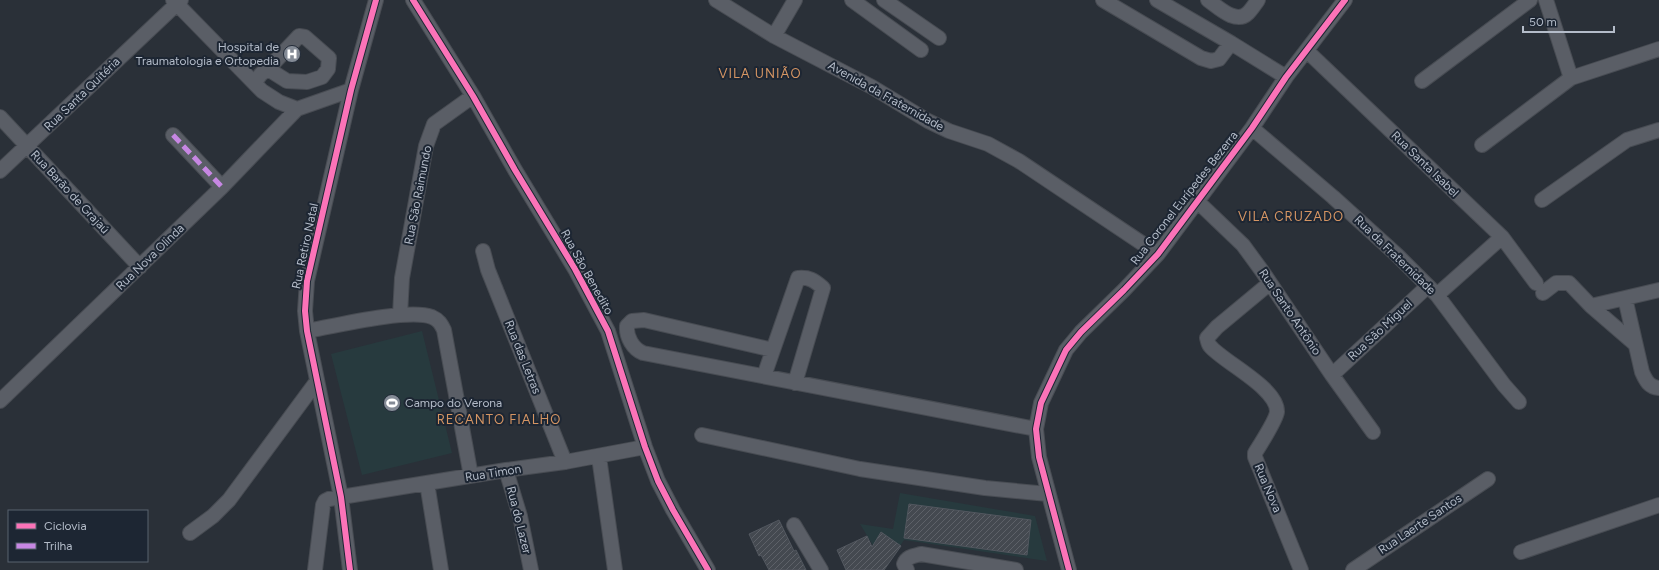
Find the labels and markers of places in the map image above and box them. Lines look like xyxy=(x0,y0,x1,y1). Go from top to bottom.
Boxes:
place label: Hospital de Traumatologia e Ortopedia xyxy=(136,40,279,68)
hospital icon: Hospital de Traumatologia e Ortopedia xyxy=(282,44,302,64)
sports icon: Campo do Verona xyxy=(382,393,402,413)
place label: Campo do Verona xyxy=(405,396,502,410)

